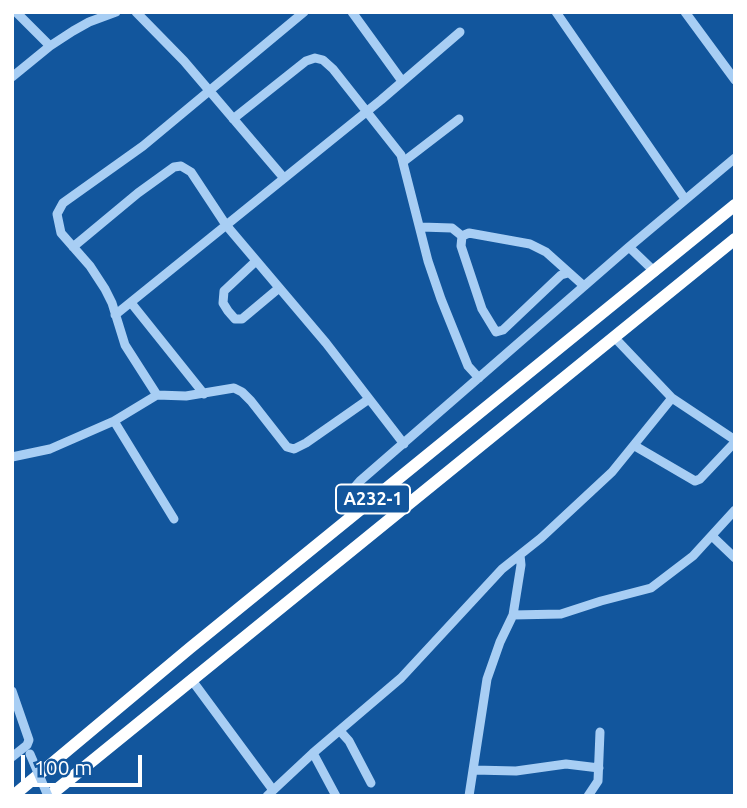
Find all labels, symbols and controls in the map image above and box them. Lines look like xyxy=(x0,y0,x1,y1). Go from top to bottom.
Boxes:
road number: A232-1 xyxy=(336,485,410,514)
scale bar xyxy=(24,742,145,786)
text: 100 m xyxy=(34,755,92,779)

